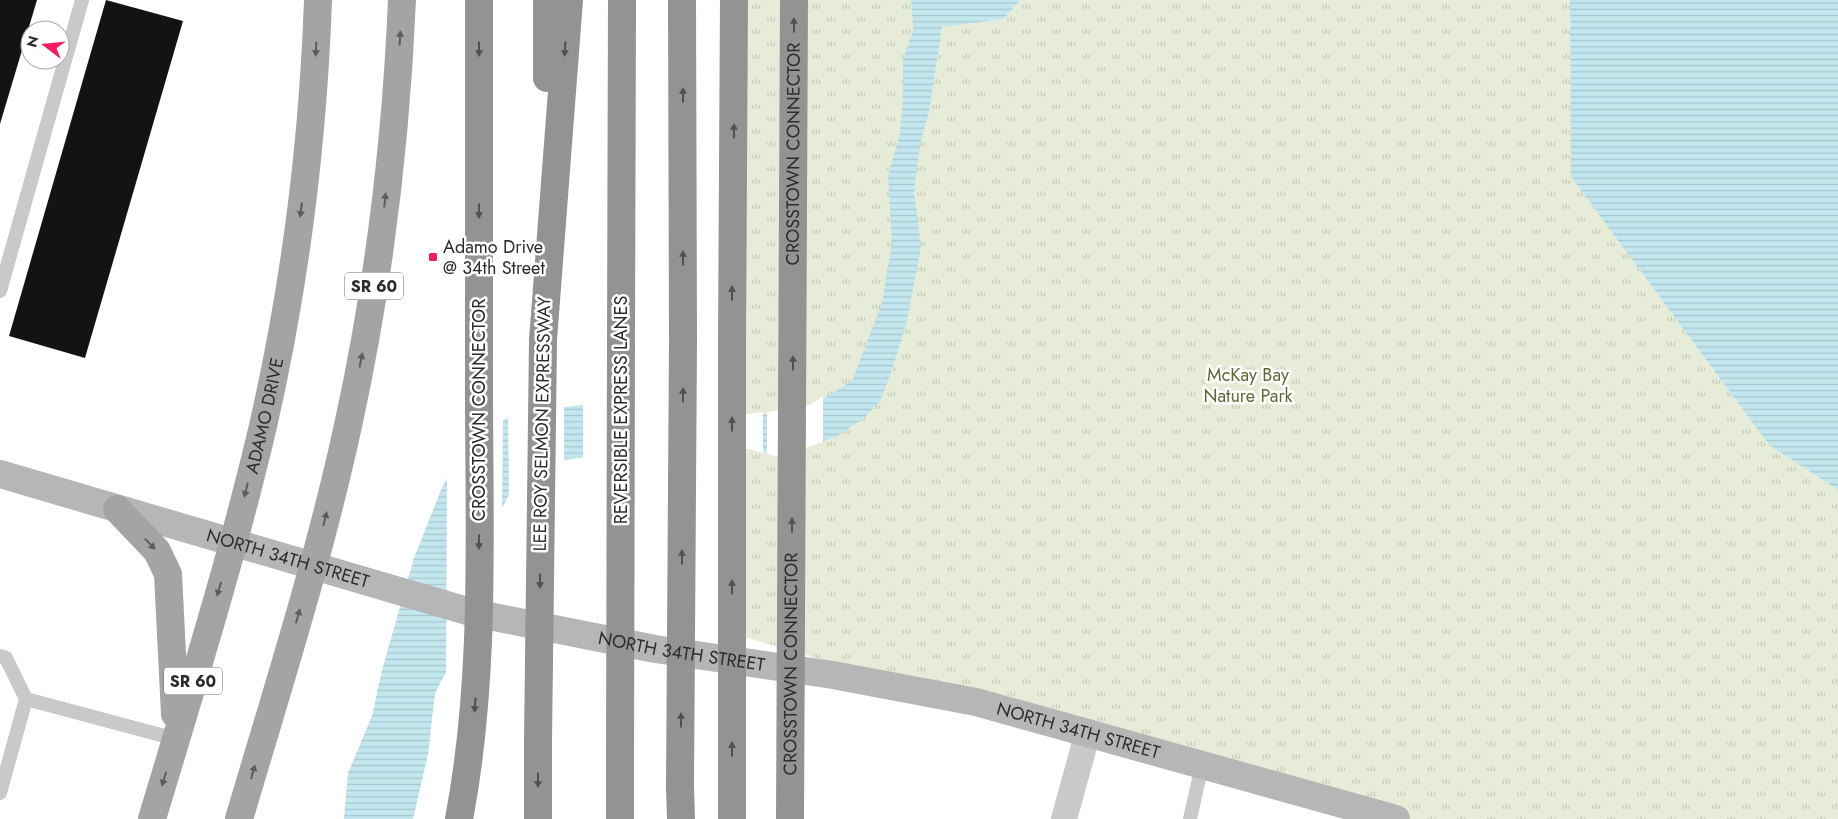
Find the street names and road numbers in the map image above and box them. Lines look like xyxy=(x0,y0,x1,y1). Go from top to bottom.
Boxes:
street label: CROSSTOWN CONNECTOR xyxy=(780,43,807,265)
road number: SR 60 xyxy=(345,272,403,300)
street label: LEE ROY SELMON EXPRESSWAY xyxy=(527,296,557,552)
street label: REVERSIBLE EXPRESS LANES xyxy=(608,296,634,524)
street label: CROSSTOWN CONNECTOR xyxy=(466,299,492,521)
street label: ADAMO DRIVE xyxy=(239,355,290,476)
street label: NORTH 34TH STREET xyxy=(203,522,373,595)
street label: CROSSTOWN CONNECTOR xyxy=(777,553,804,775)
street label: NORTH 34TH STREET xyxy=(596,625,767,678)
road number: SR 60 xyxy=(164,668,222,694)
street label: NORTH 34TH STREET xyxy=(994,695,1163,766)

